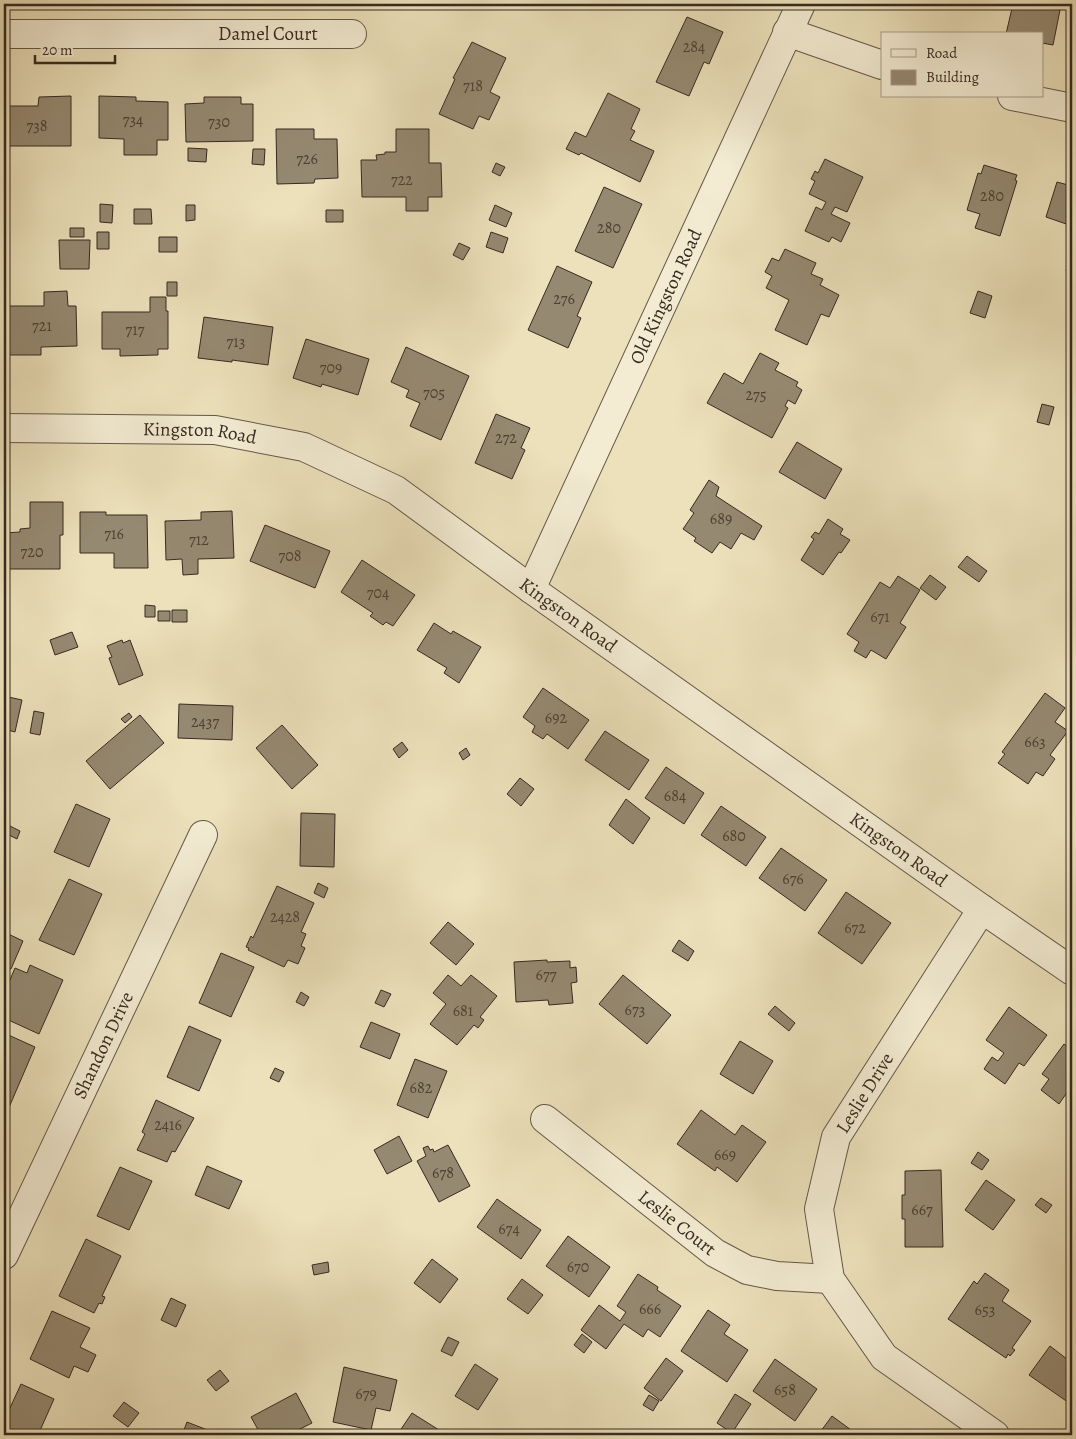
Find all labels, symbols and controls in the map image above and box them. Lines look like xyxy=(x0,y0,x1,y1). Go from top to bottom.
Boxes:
street label: Damel Court xyxy=(218,21,318,47)
scale bar xyxy=(35,32,115,64)
legend xyxy=(881,32,1044,98)
house number: 284 xyxy=(683,36,705,58)
text: 20 m xyxy=(42,40,73,60)
text: Road xyxy=(926,43,958,63)
text: Building xyxy=(926,67,979,87)
house number: 718 xyxy=(463,75,483,97)
house number: 734 xyxy=(123,109,143,131)
house number: 730 xyxy=(208,111,230,133)
house number: 738 xyxy=(26,115,48,137)
house number: 726 xyxy=(296,148,318,170)
house number: 722 xyxy=(391,169,413,191)
house number: 280 xyxy=(980,185,1004,207)
house number: 280 xyxy=(597,217,621,239)
street label: Old Kingston Road xyxy=(624,224,709,368)
house number: 276 xyxy=(553,288,575,310)
house number: 721 xyxy=(32,315,52,337)
house number: 717 xyxy=(126,319,145,341)
house number: 713 xyxy=(227,331,245,353)
house number: 709 xyxy=(320,357,342,379)
house number: 705 xyxy=(423,382,445,404)
house number: 275 xyxy=(745,384,767,406)
street label: Kingston Road xyxy=(143,416,260,451)
house number: 272 xyxy=(495,427,517,449)
house number: 689 xyxy=(710,508,732,530)
house number: 716 xyxy=(104,523,124,545)
house number: 712 xyxy=(189,529,209,551)
house number: 720 xyxy=(21,541,43,563)
house number: 708 xyxy=(278,545,302,567)
street label: Kingston Road xyxy=(514,572,623,659)
house number: 704 xyxy=(367,582,389,604)
house number: 671 xyxy=(870,606,890,628)
house number: 692 xyxy=(545,707,568,729)
house number: 2437 xyxy=(191,711,219,733)
house number: 663 xyxy=(1024,731,1046,753)
house number: 684 xyxy=(664,785,686,807)
street label: Kingston Road xyxy=(844,806,953,894)
house number: 680 xyxy=(722,825,746,847)
house number: 676 xyxy=(782,868,804,890)
house number: 2428 xyxy=(270,906,300,928)
house number: 672 xyxy=(844,917,866,939)
house number: 677 xyxy=(536,964,557,986)
street label: Shandon Drive xyxy=(67,987,140,1103)
house number: 673 xyxy=(625,999,645,1021)
house number: 681 xyxy=(453,1000,474,1022)
street label: Leslie Drive xyxy=(830,1048,900,1138)
house number: 682 xyxy=(410,1077,433,1099)
house number: 2416 xyxy=(154,1114,182,1136)
house number: 669 xyxy=(714,1144,736,1166)
house number: 678 xyxy=(432,1162,454,1184)
street label: Leslie Court xyxy=(632,1184,721,1262)
house number: 667 xyxy=(911,1199,933,1221)
house number: 674 xyxy=(498,1218,520,1240)
house number: 670 xyxy=(567,1256,589,1278)
house number: 666 xyxy=(639,1298,661,1320)
house number: 653 xyxy=(975,1299,995,1321)
house number: 658 xyxy=(774,1379,796,1401)
house number: 679 xyxy=(355,1383,377,1405)

